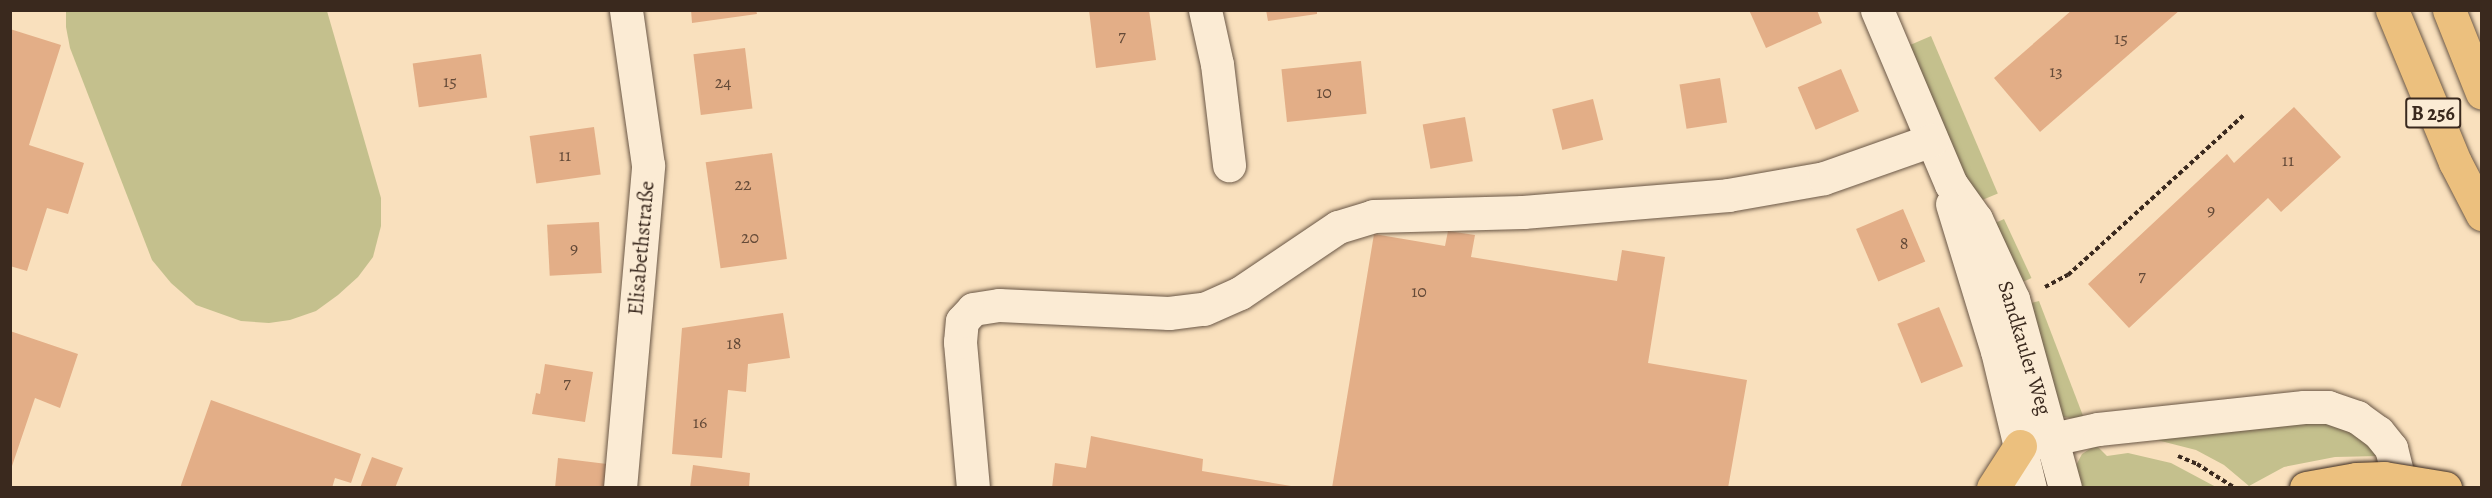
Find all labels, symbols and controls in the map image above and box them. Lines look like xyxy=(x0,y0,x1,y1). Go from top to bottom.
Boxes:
house number: 7 xyxy=(1118,24,1126,46)
house number: 15 xyxy=(2114,27,2128,49)
house number: 13 xyxy=(2049,60,2063,82)
house number: 15 xyxy=(443,70,457,92)
house number: 24 xyxy=(715,71,731,93)
house number: 10 xyxy=(1316,81,1332,103)
road number: B 256 xyxy=(2404,96,2462,130)
house number: 11 xyxy=(559,144,571,166)
house number: 11 xyxy=(2282,149,2294,171)
house number: 22 xyxy=(734,173,752,195)
street label: Elisabethstraße xyxy=(623,180,659,316)
house number: 9 xyxy=(2207,199,2215,221)
house number: 20 xyxy=(741,226,759,248)
house number: 8 xyxy=(1900,232,1908,254)
house number: 9 xyxy=(570,237,578,259)
house number: 7 xyxy=(2138,264,2146,286)
street label: Sandkauler Weg xyxy=(1993,278,2057,418)
house number: 10 xyxy=(1411,280,1427,302)
house number: 18 xyxy=(727,332,741,354)
house number: 7 xyxy=(563,371,571,393)
house number: 16 xyxy=(693,411,707,433)

